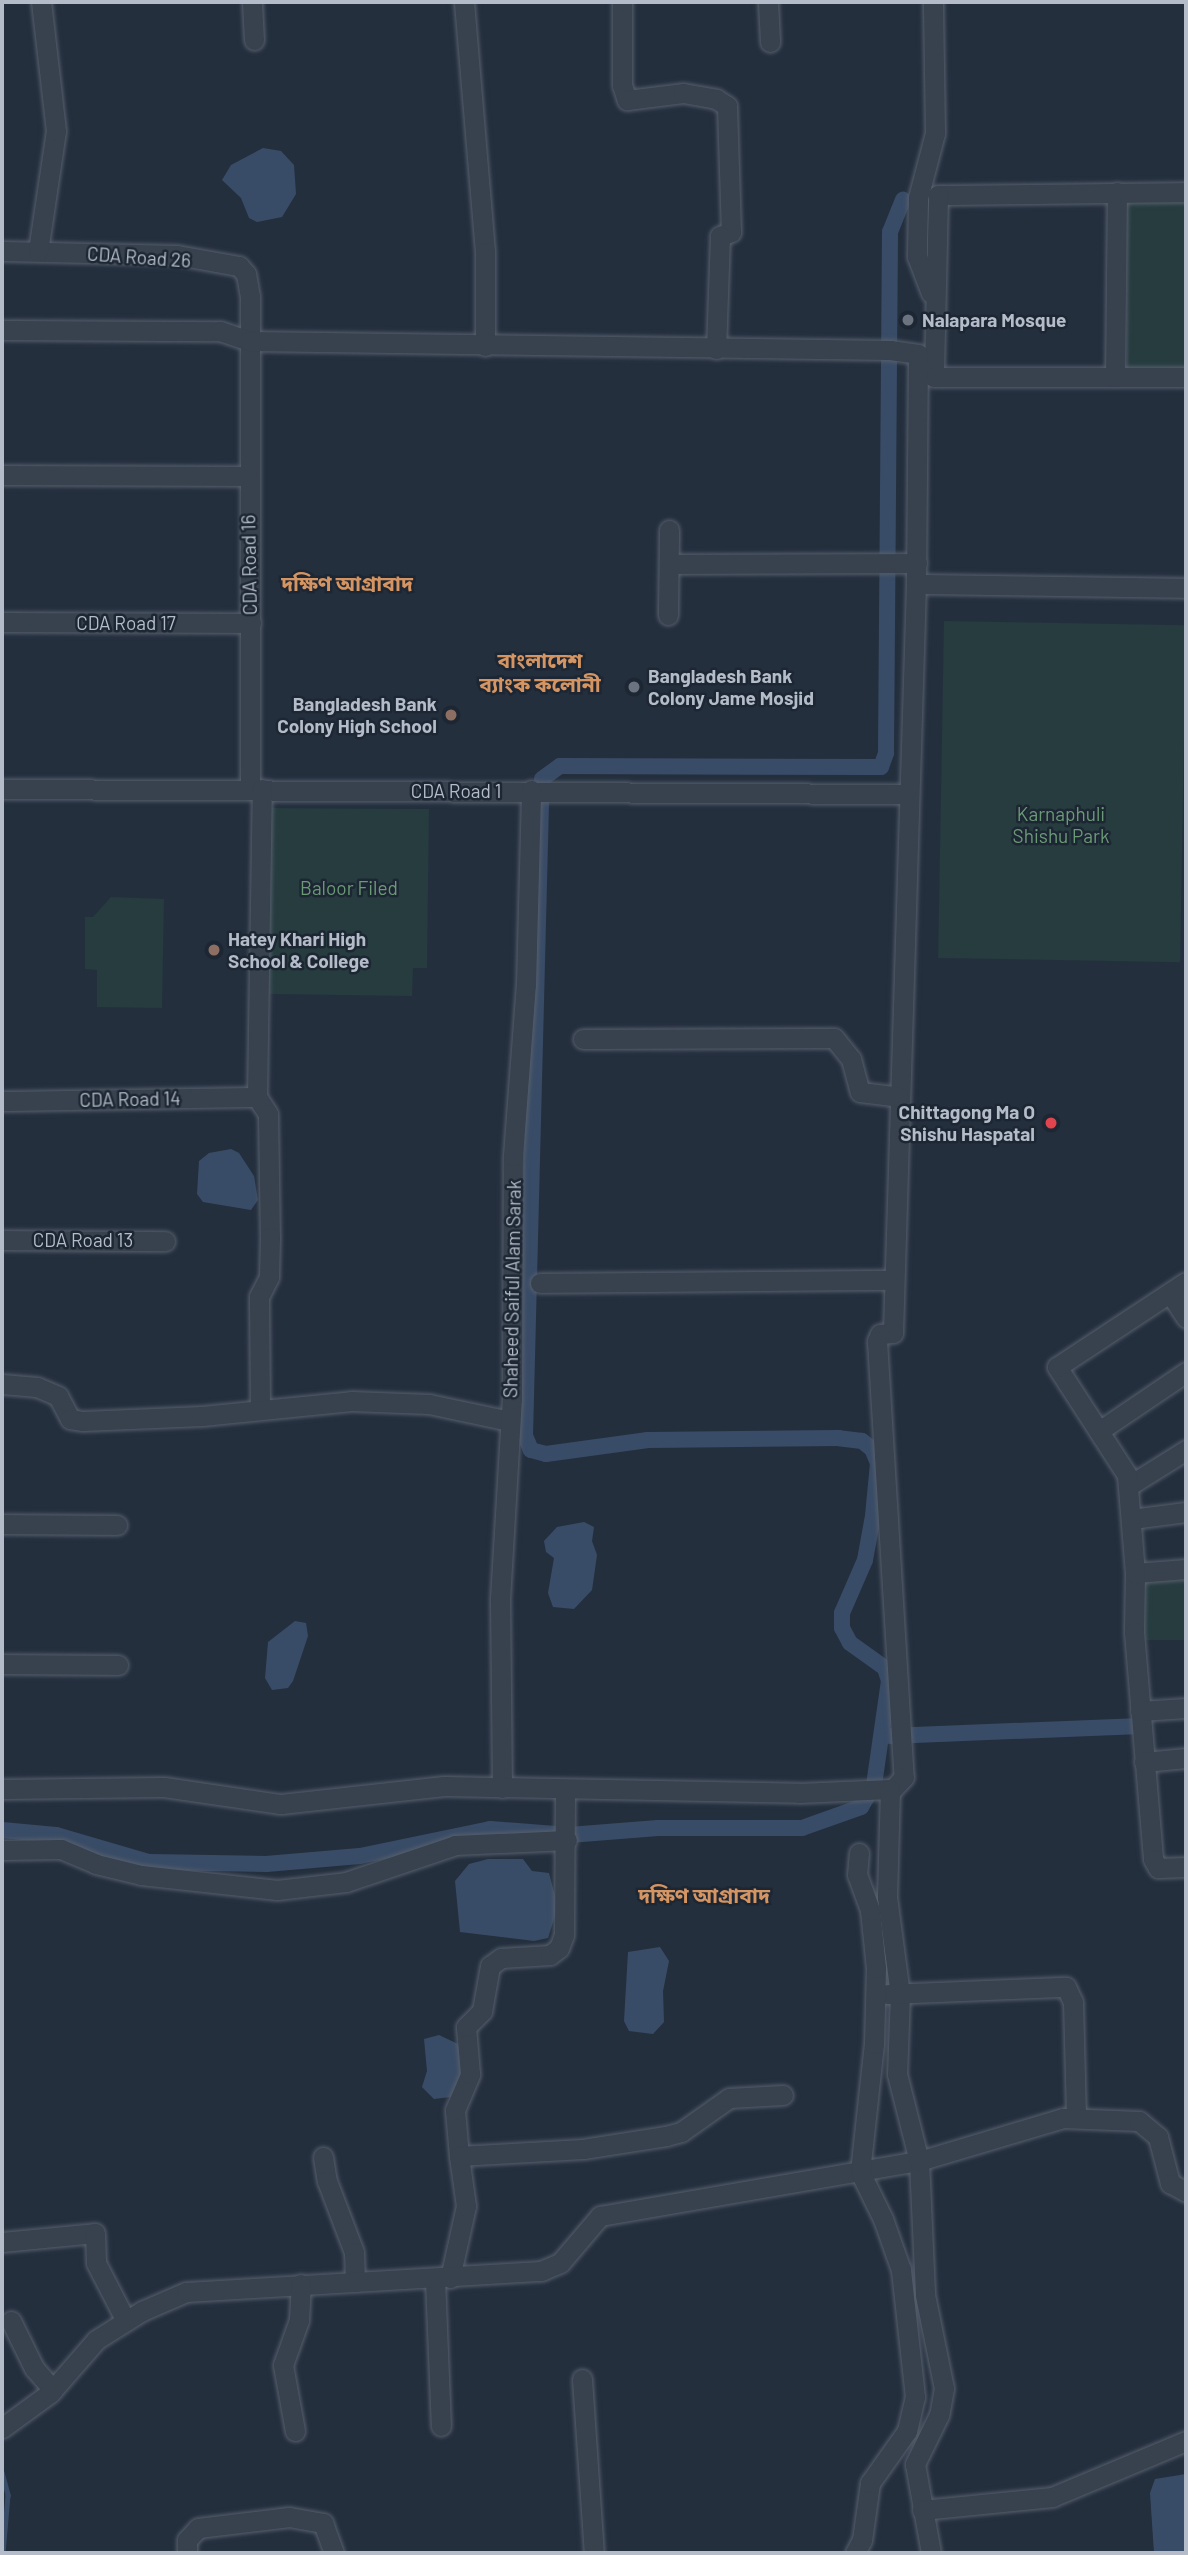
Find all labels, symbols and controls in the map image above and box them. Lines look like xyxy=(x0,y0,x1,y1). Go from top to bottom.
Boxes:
street label: CDA Road 26 xyxy=(86,242,192,272)
place label: Nalapara Mosque xyxy=(922,309,1066,331)
marker: Nalapara Mosque xyxy=(900,312,916,328)
street label: CDA Road 16 xyxy=(237,515,261,615)
district label: দক্ষিণ আগ্রাবাদ xyxy=(281,570,413,596)
street label: CDA Road 17 xyxy=(76,612,176,634)
district label: বাংলাদেশ ব্যাংক কলোনী xyxy=(479,647,601,697)
place label: Bangladesh Bank Colony Jame Mosjid xyxy=(648,665,814,709)
marker: Bangladesh Bank Colony Jame Mosjid xyxy=(626,679,642,695)
place label: Bangladesh Bank Colony High School xyxy=(277,693,437,737)
marker: Bangladesh Bank Colony High School xyxy=(443,707,459,723)
street label: CDA Road 1 xyxy=(411,780,501,802)
park label: Karnaphuli Shishu Park xyxy=(1013,803,1109,847)
park label: Baloor Filed xyxy=(300,877,398,899)
place label: Hatey Khari High School & College xyxy=(228,928,369,972)
marker: Hatey Khari High School & College xyxy=(206,942,222,958)
street label: CDA Road 14 xyxy=(79,1087,181,1111)
place label: Chittagong Ma O Shishu Haspatal xyxy=(899,1101,1035,1145)
marker: Chittagong Ma O Shishu Haspatal xyxy=(1041,1113,1061,1133)
street label: Shaheed Saiful Alam Sarak xyxy=(499,1180,525,1398)
street label: CDA Road 13 xyxy=(33,1229,133,1251)
district label: দক্ষিণ আগ্রাবাদ xyxy=(638,1882,770,1908)

